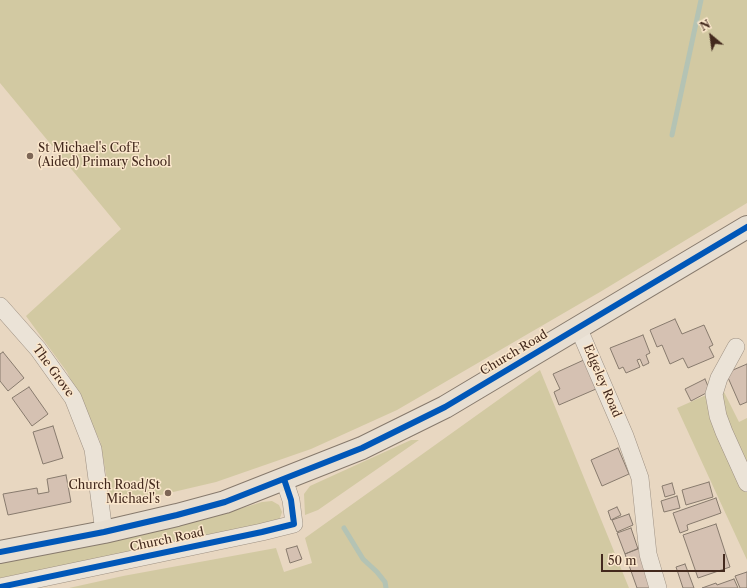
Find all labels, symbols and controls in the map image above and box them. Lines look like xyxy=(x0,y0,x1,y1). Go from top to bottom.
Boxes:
north arrow xyxy=(691,16,731,56)
text: N xyxy=(698,17,713,34)
place label: St Michael's CofE (Aided) Primary School xyxy=(38,142,171,170)
marker: St Michael's CofE (Aided) Primary School xyxy=(25,151,35,161)
street label: Church Road xyxy=(478,327,550,379)
street label: The Grove xyxy=(29,342,77,400)
street label: Edgeley Road xyxy=(580,342,624,420)
place label: Church Road/St Michael's xyxy=(69,479,160,507)
marker: Church Road/St Michael's xyxy=(163,488,173,498)
street label: Church Road xyxy=(128,525,206,555)
scale bar xyxy=(603,546,727,572)
text: 50 m xyxy=(608,553,637,568)

